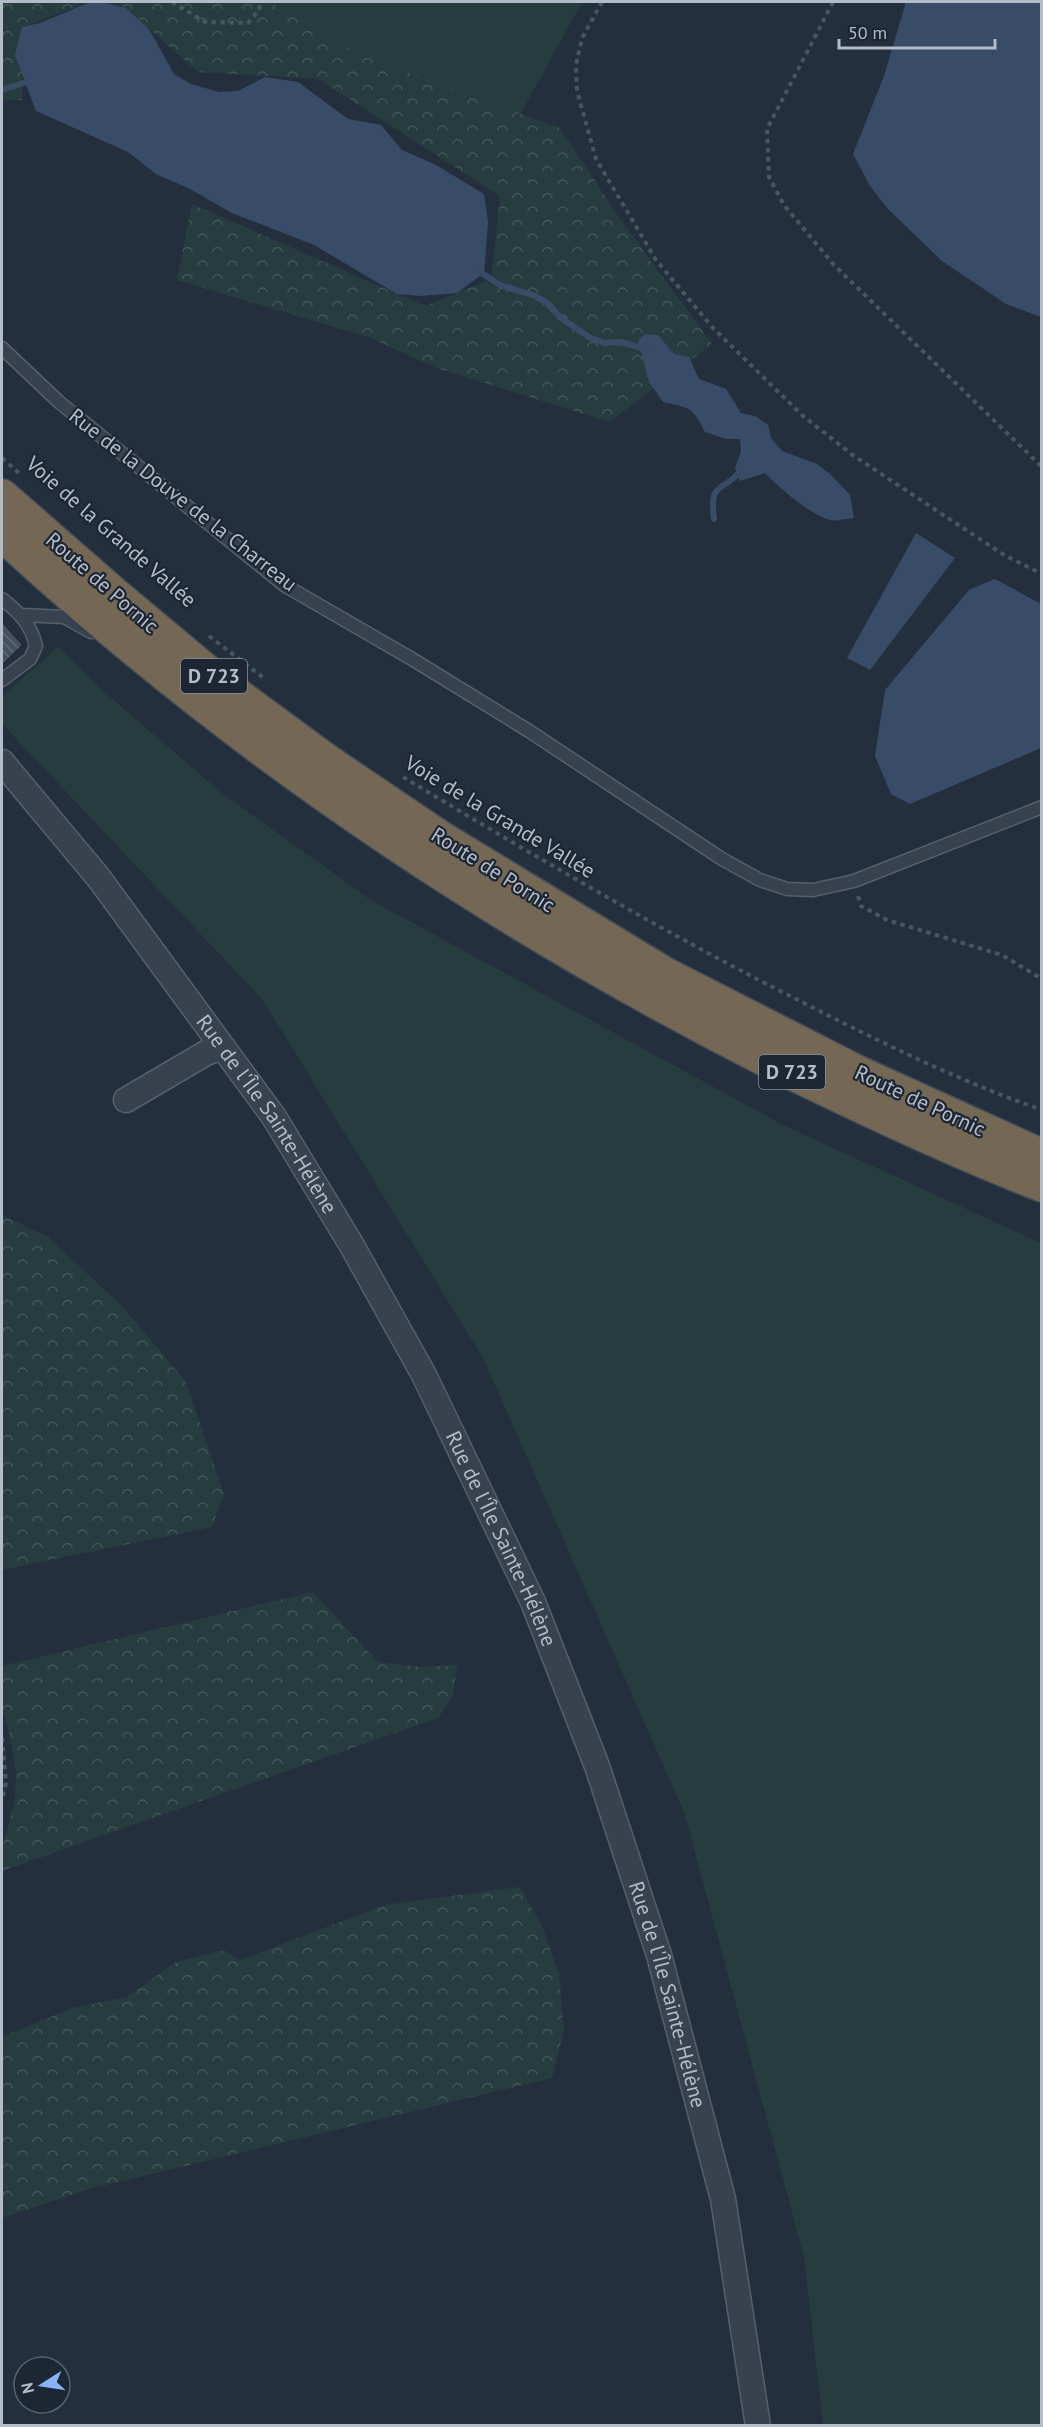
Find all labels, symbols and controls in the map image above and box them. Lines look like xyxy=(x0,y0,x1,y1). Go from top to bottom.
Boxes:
scale bar xyxy=(839,12,995,50)
text: 50 m xyxy=(848,21,887,44)
street label: Rue de la Douve de la Charreau xyxy=(64,402,303,597)
street label: Voie de la Grande Vallée xyxy=(20,450,202,613)
street label: Route de Pornic xyxy=(40,526,164,639)
road number: D 723 xyxy=(181,659,247,693)
street label: Voie de la Grande Vallée xyxy=(399,749,600,884)
street label: Route de Pornic xyxy=(426,821,560,918)
street label: Rue de l'Île Sainte-Hélène xyxy=(190,1009,343,1218)
road number: D 723 xyxy=(759,1055,825,1089)
street label: Route de Pornic xyxy=(851,1059,990,1143)
street label: Rue de l'Île Sainte-Hélène xyxy=(440,1427,563,1650)
street label: Rue de l'Île Sainte-Hélène xyxy=(623,1878,713,2111)
north arrow xyxy=(12,2355,72,2415)
text: N xyxy=(16,2381,38,2395)

